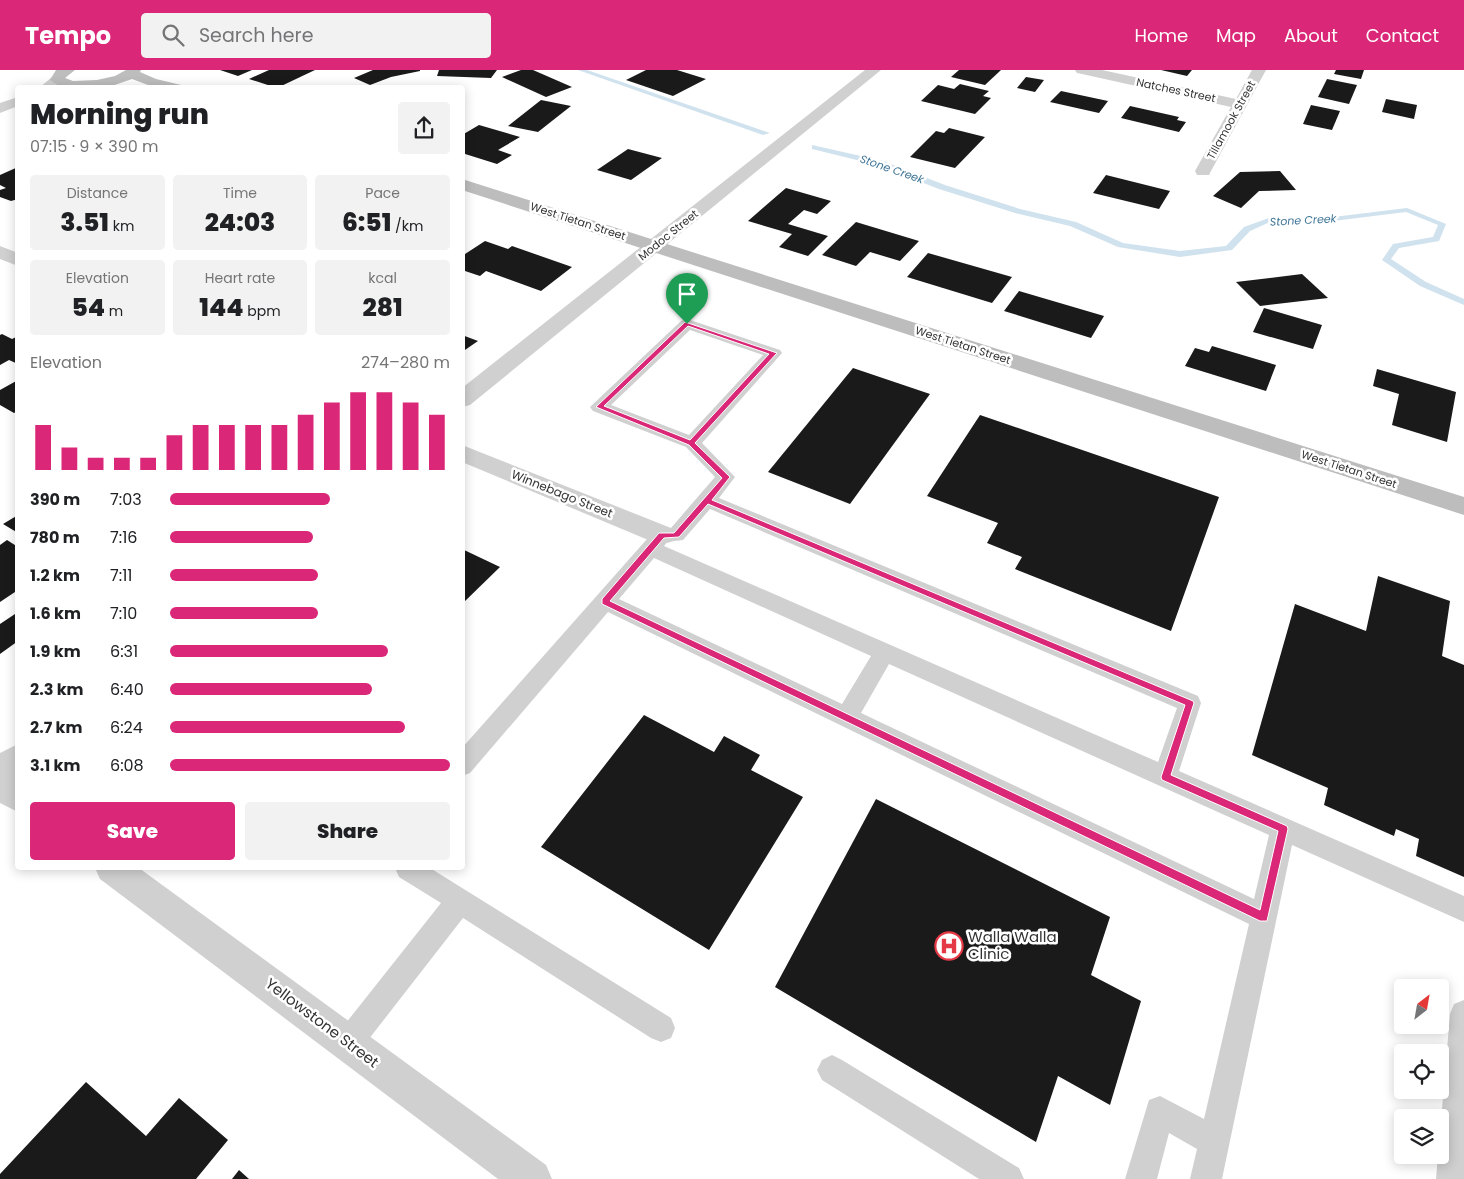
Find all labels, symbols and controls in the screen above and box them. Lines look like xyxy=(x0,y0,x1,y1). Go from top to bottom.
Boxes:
search box xyxy=(141,13,491,58)
text: Tempo xyxy=(25,19,111,52)
icon: search xyxy=(159,21,187,49)
text: Search here xyxy=(199,22,313,49)
text: Home xyxy=(1134,23,1188,48)
text: Map xyxy=(1216,23,1256,48)
text: About xyxy=(1284,23,1338,48)
text: Contact xyxy=(1366,23,1439,48)
street label: Natches Street xyxy=(1135,74,1217,106)
street label: Tillamook Street xyxy=(1203,78,1259,162)
text: Morning run xyxy=(30,95,209,134)
button: share xyxy=(398,102,450,154)
text: 07:15 · 9 × 390 m xyxy=(30,135,159,158)
water label: Stone Creek xyxy=(858,151,927,188)
text: Distance xyxy=(67,183,128,203)
text: Time xyxy=(223,183,257,203)
text: Pace xyxy=(365,183,400,203)
street label: West Tietan Street xyxy=(528,198,628,244)
text: 3.51 xyxy=(60,205,109,240)
text: 24:03 xyxy=(205,205,275,240)
text: 6:51 xyxy=(342,205,391,240)
street label: Modoc Street xyxy=(635,206,701,264)
water label: Stone Creek xyxy=(1269,210,1338,230)
text: km xyxy=(109,216,134,236)
text: /km xyxy=(391,216,423,236)
text: Elevation xyxy=(66,268,129,288)
text: Heart rate xyxy=(205,268,275,288)
text: kcal xyxy=(368,268,397,288)
pin xyxy=(666,273,708,324)
icon: arrive xyxy=(673,280,701,308)
text: 54 xyxy=(71,290,105,325)
text: 144 xyxy=(199,290,244,325)
text: 281 xyxy=(363,290,403,325)
text: m xyxy=(105,301,123,321)
text: bpm xyxy=(244,301,281,321)
street label: West Tietan Street xyxy=(913,322,1013,368)
text: Elevation xyxy=(30,351,102,374)
text: 274–280 m xyxy=(361,351,450,374)
street label: West Tietan Street xyxy=(1299,446,1399,492)
street label: Winnebago Street xyxy=(509,465,615,522)
text: 390 m xyxy=(30,488,80,511)
text: 7:03 xyxy=(110,488,142,511)
text: 780 m xyxy=(30,526,80,549)
text: 7:16 xyxy=(110,526,137,549)
text: 1.2 km xyxy=(30,564,80,587)
text: 7:11 xyxy=(110,564,132,587)
text: 1.6 km xyxy=(30,602,81,625)
text: 7:10 xyxy=(110,602,137,625)
text: 1.9 km xyxy=(30,640,81,663)
text: 6:31 xyxy=(110,640,138,663)
text: 2.3 km xyxy=(30,678,84,701)
text: 6:40 xyxy=(110,678,144,701)
text: 2.7 km xyxy=(30,716,82,739)
text: 6:24 xyxy=(110,716,143,739)
text: 3.1 km xyxy=(30,754,80,777)
text: 6:08 xyxy=(110,754,144,777)
button: Save xyxy=(30,802,235,860)
button: Share xyxy=(245,802,450,860)
place label: Walla Walla Clinic xyxy=(968,926,1057,964)
hospital icon: Walla Walla Clinic xyxy=(934,931,964,961)
street label: Yellowstone Street xyxy=(261,973,383,1072)
north arrow xyxy=(1394,979,1449,1034)
map controls xyxy=(1394,979,1449,1164)
button: locate xyxy=(1394,1044,1449,1099)
button: layers xyxy=(1394,1109,1449,1164)

